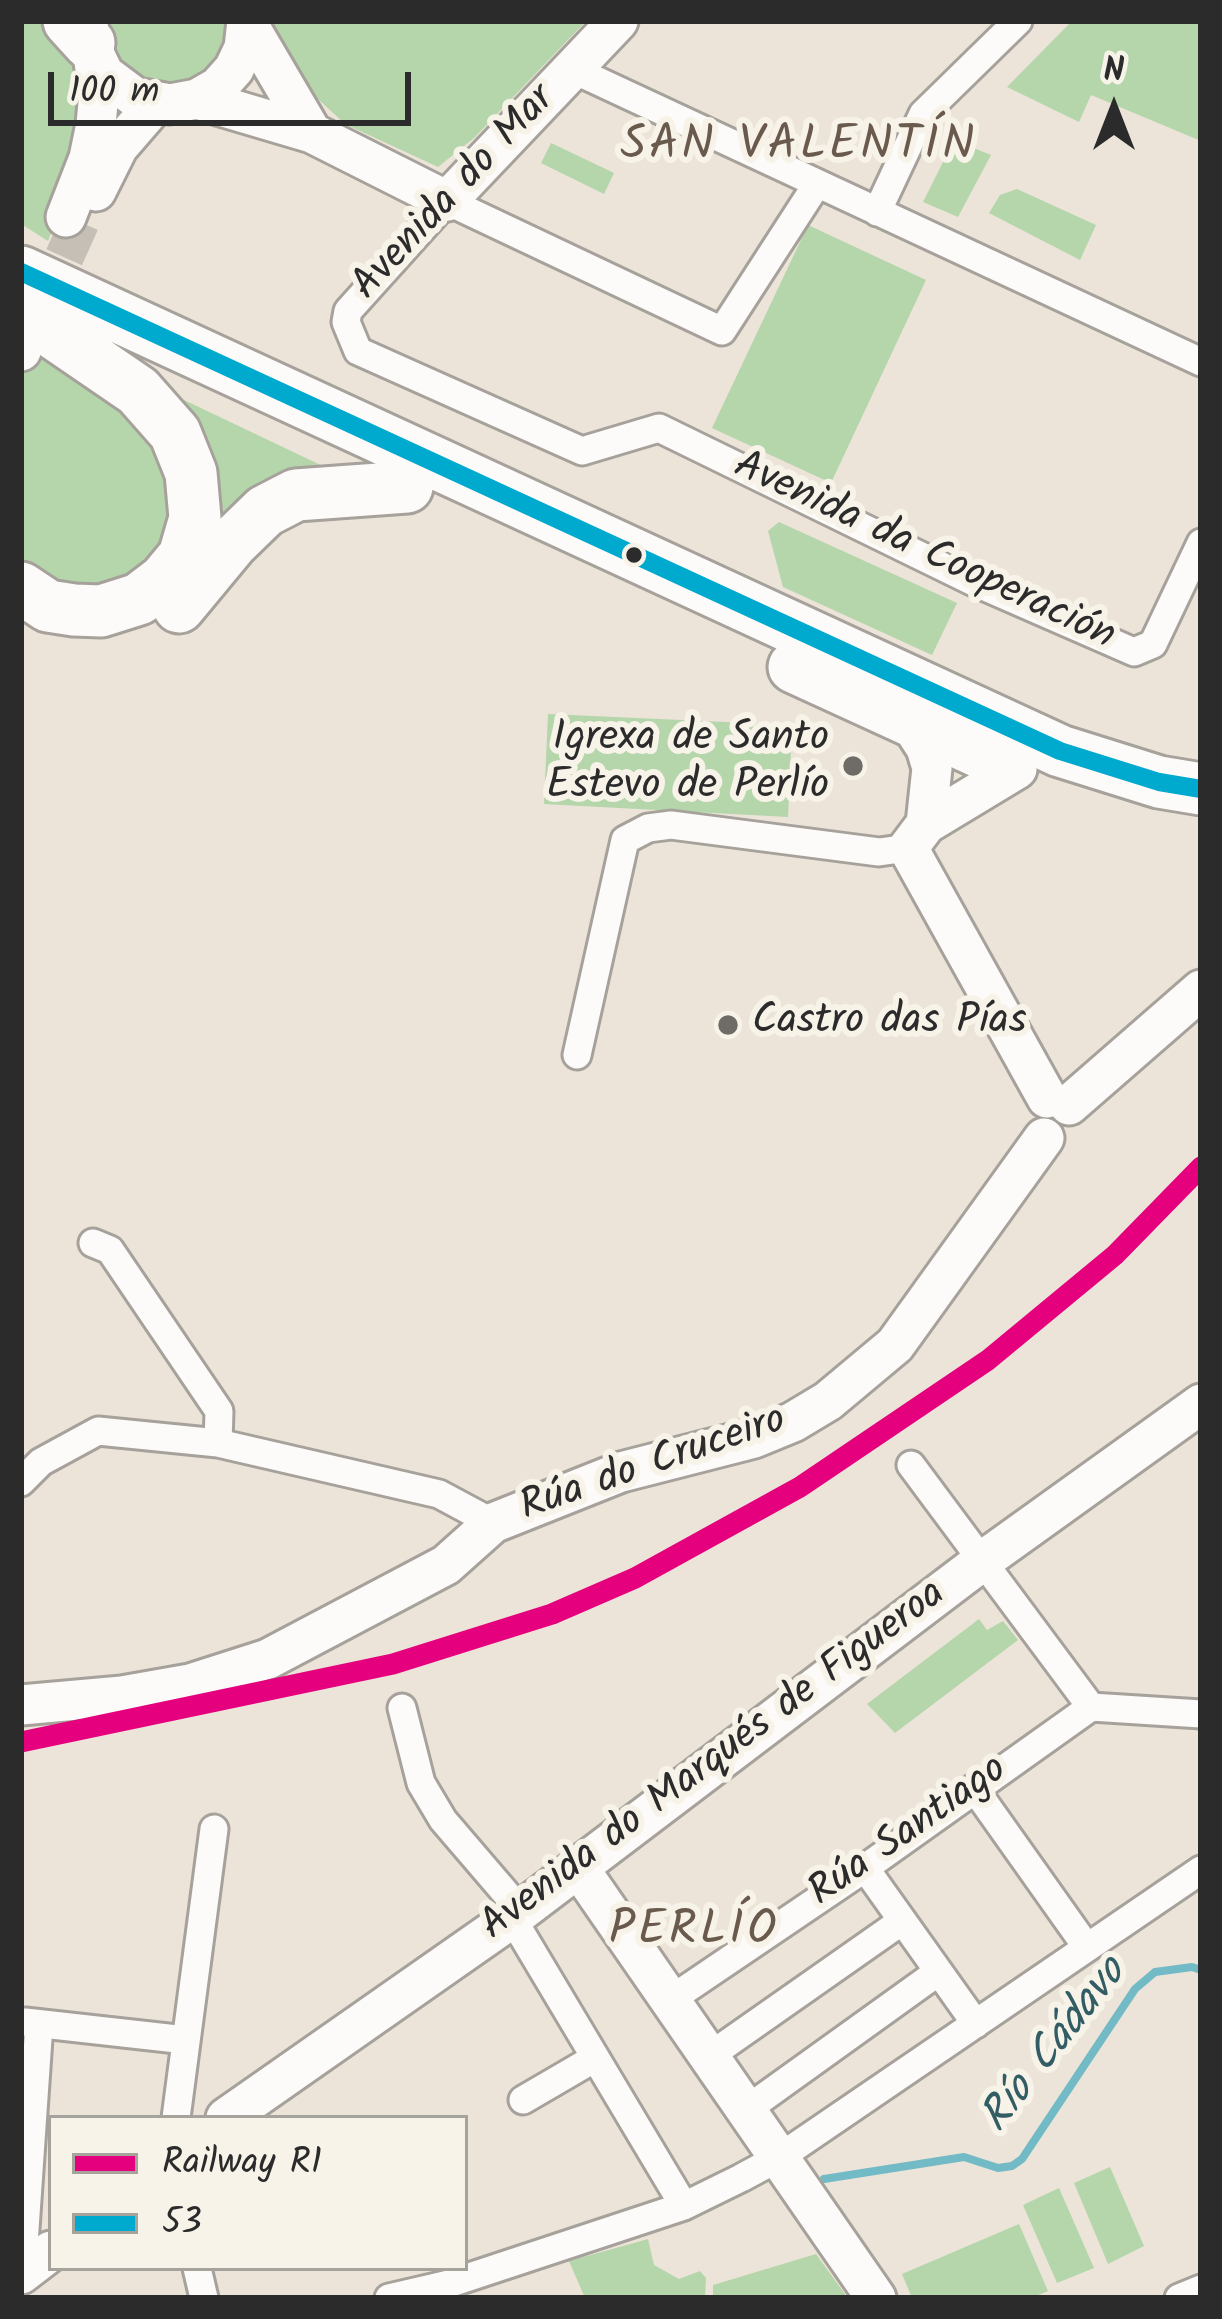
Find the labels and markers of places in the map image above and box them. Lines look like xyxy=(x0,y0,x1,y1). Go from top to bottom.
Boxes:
unlabelled marker xyxy=(623,544,645,566)
place label: Igrexa de Santo Estevo de Perlío xyxy=(546,717,829,816)
marker: Igrexa de Santo Estevo de Perlío xyxy=(840,753,866,779)
place label: Castro das Pías xyxy=(752,1000,1027,1050)
marker: Castro das Pías xyxy=(715,1012,741,1038)

